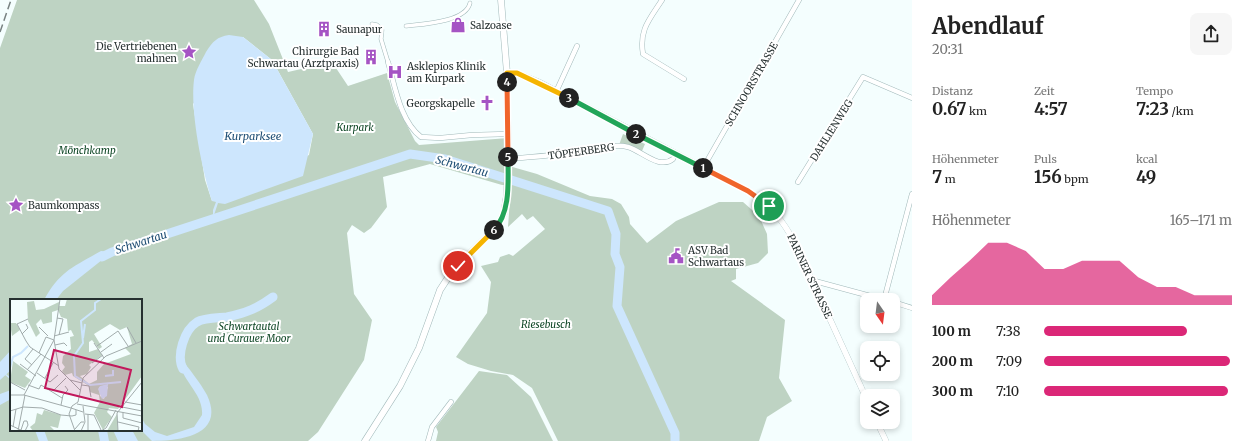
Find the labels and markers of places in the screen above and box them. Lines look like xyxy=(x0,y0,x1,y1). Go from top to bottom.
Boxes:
shop icon: Salzoase xyxy=(449,16,467,34)
place label: Salzoase xyxy=(470,19,512,32)
building icon: Saunapur xyxy=(315,20,333,38)
place label: Saunapur xyxy=(336,23,383,36)
place label: Die Vertriebenen mahnen xyxy=(96,40,177,65)
place icon: Die Vertriebenen mahnen xyxy=(180,43,198,61)
place label: Chirurgie Bad Schwartau (Arztpraxis) xyxy=(248,45,359,70)
building icon: Chirurgie Bad Schwartau (Arztpraxis) xyxy=(362,48,380,66)
place label: Asklepios Klinik am Kurpark xyxy=(406,60,486,85)
hospital icon: Asklepios Klinik am Kurpark xyxy=(386,63,404,81)
pin: 4 xyxy=(497,72,517,92)
pin: 3 xyxy=(559,88,579,108)
church icon: Georgskapelle xyxy=(478,94,496,112)
place label: Georgskapelle xyxy=(407,97,475,110)
pin: 2 xyxy=(626,124,646,144)
pin: 5 xyxy=(498,147,518,167)
pin: 1 xyxy=(693,158,713,178)
pin xyxy=(752,189,786,223)
place icon: Baumkompass xyxy=(7,196,25,214)
place label: Baumkompass xyxy=(28,199,100,212)
pin: 6 xyxy=(484,220,504,240)
place label: ASV Bad Schwartaus xyxy=(687,244,744,269)
public building icon: ASV Bad Schwartaus xyxy=(667,247,685,265)
pin xyxy=(441,249,475,283)

